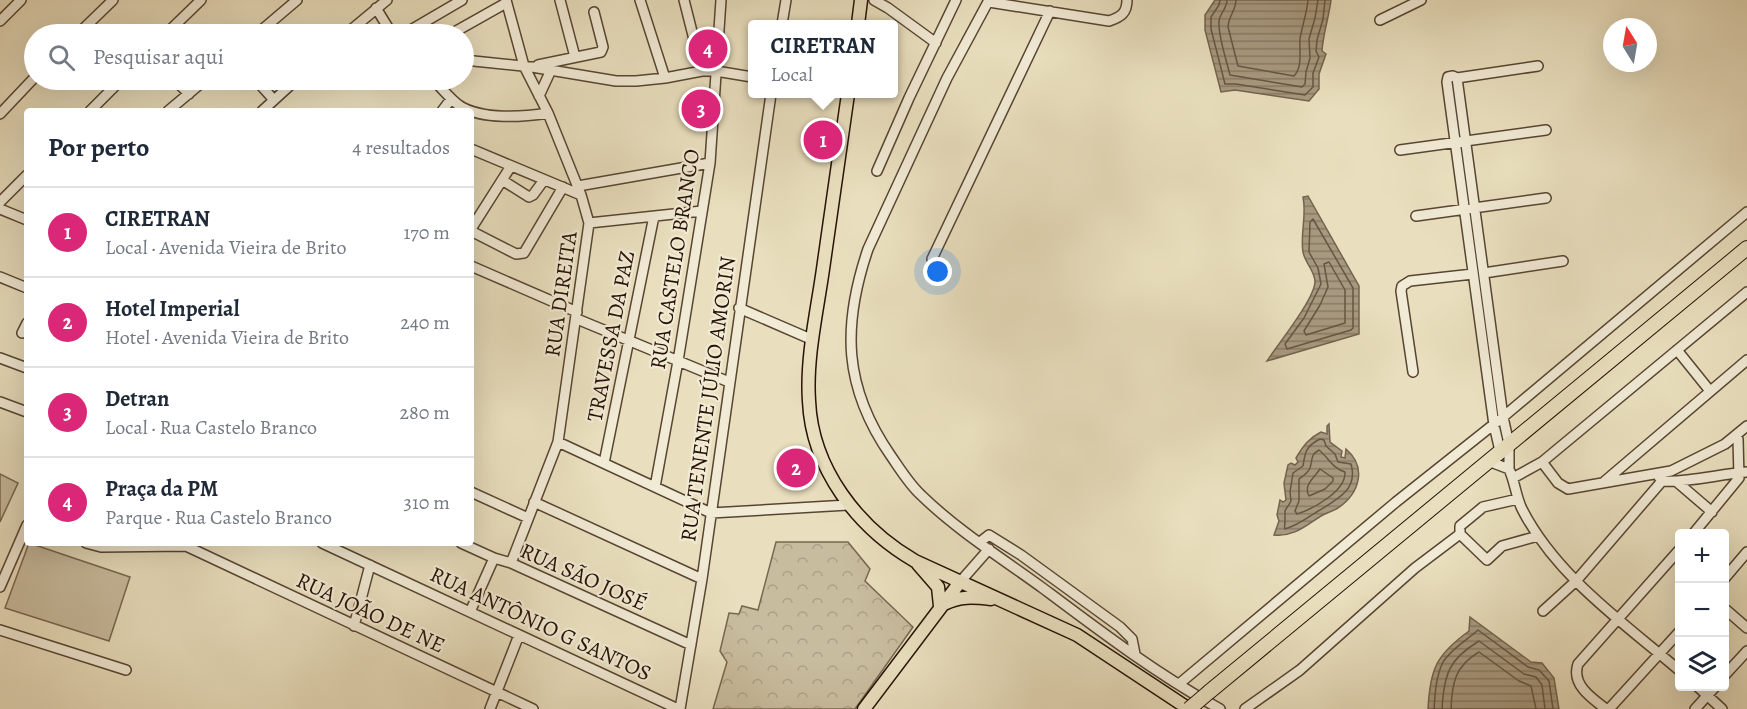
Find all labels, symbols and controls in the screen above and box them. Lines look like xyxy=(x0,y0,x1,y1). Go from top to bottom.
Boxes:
north arrow xyxy=(1603,18,1657,72)
popup xyxy=(748,20,898,98)
search box xyxy=(24,24,474,90)
pin: 4 xyxy=(688,26,728,72)
text: CIRETRAN xyxy=(770,31,876,61)
icon: search xyxy=(45,41,78,74)
text: Pesquisar aqui xyxy=(93,42,224,72)
text: Local xyxy=(770,61,813,88)
pin: 3 xyxy=(682,86,720,132)
pin: 1 xyxy=(804,118,842,162)
text: Por perto xyxy=(48,130,149,165)
text: 4 resultados xyxy=(352,134,450,161)
street label: RUA CASTELO BRANCO xyxy=(643,147,707,372)
text: CIRETRAN xyxy=(105,204,210,234)
text: 1 xyxy=(64,219,71,246)
text: 170 m xyxy=(404,219,450,246)
street label: RUA DIREITA xyxy=(537,228,585,359)
text: Local · Avenida Vieira de Brito xyxy=(105,234,347,261)
street label: TRAVESSA DA PAZ xyxy=(580,248,642,424)
street label: RUA TENENTE JÚLIO AMORIN xyxy=(673,254,743,544)
your location xyxy=(923,257,952,286)
text: Hotel Imperial xyxy=(105,294,240,324)
text: 2 xyxy=(63,309,72,336)
text: 240 m xyxy=(400,309,450,336)
text: Hotel · Avenida Vieira de Brito xyxy=(105,324,349,351)
text: Detran xyxy=(105,384,169,414)
text: 3 xyxy=(63,399,72,426)
text: 280 m xyxy=(400,399,450,426)
text: Local · Rua Castelo Branco xyxy=(105,414,317,441)
pin: 2 xyxy=(776,446,816,490)
text: Praça da PM xyxy=(105,474,218,504)
text: 4 xyxy=(63,489,72,516)
text: 310 m xyxy=(404,489,450,516)
text: Parque · Rua Castelo Branco xyxy=(105,504,332,531)
map controls xyxy=(1675,529,1729,691)
button: + xyxy=(1675,529,1729,583)
street label: RUA SÃO JOSÉ xyxy=(515,536,652,618)
street label: RUA ANTÔNIO G SANTOS xyxy=(425,559,656,688)
street label: RUA JOÃO DE NE xyxy=(291,565,450,661)
button: − xyxy=(1675,583,1729,637)
button: layers xyxy=(1675,637,1729,691)

